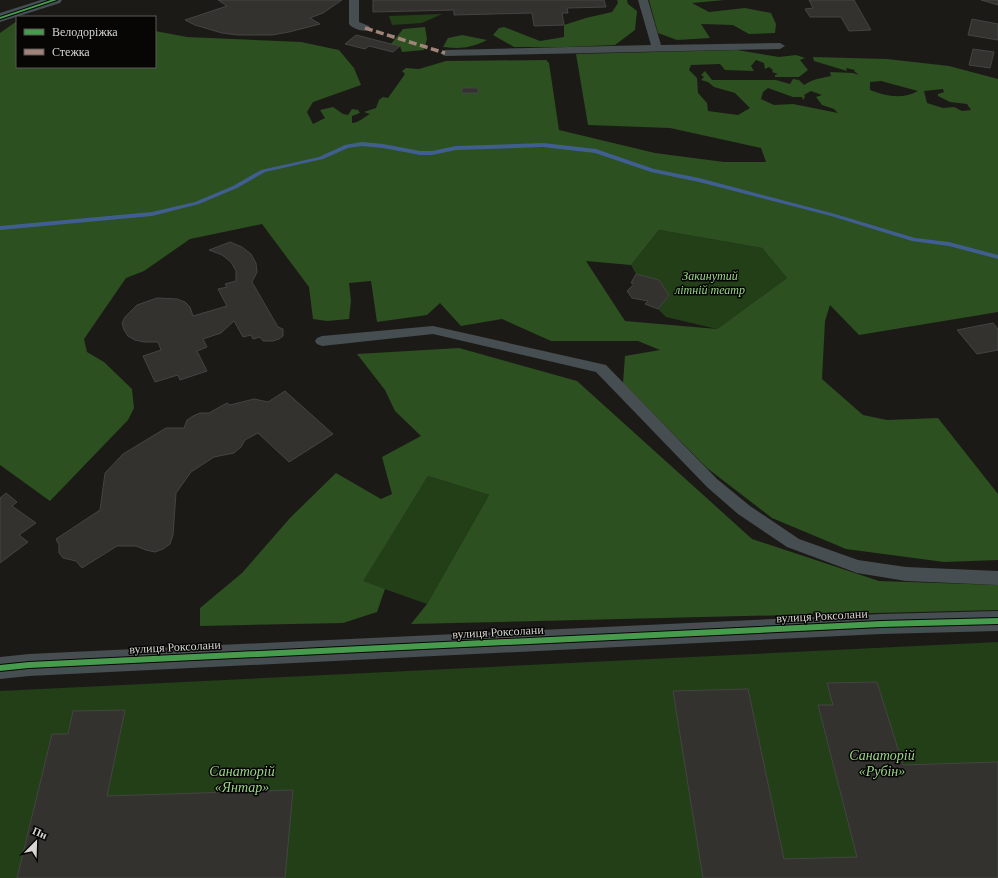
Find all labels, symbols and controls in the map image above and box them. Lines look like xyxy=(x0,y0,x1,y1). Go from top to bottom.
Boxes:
legend xyxy=(16,16,156,68)
text: Велодоріжка xyxy=(52,25,118,39)
text: Стежка xyxy=(52,45,90,59)
park label: Закинутий літній театр xyxy=(674,269,745,297)
street label: вулиця Роксолани xyxy=(776,607,869,625)
street label: вулиця Роксолани xyxy=(452,623,545,641)
street label: вулиця Роксолани xyxy=(129,638,222,656)
park label: Санаторій «Рубін» xyxy=(849,748,915,779)
park label: Санаторій «Янтар» xyxy=(209,764,275,795)
north arrow xyxy=(16,822,56,862)
text: Пн xyxy=(31,824,50,841)

